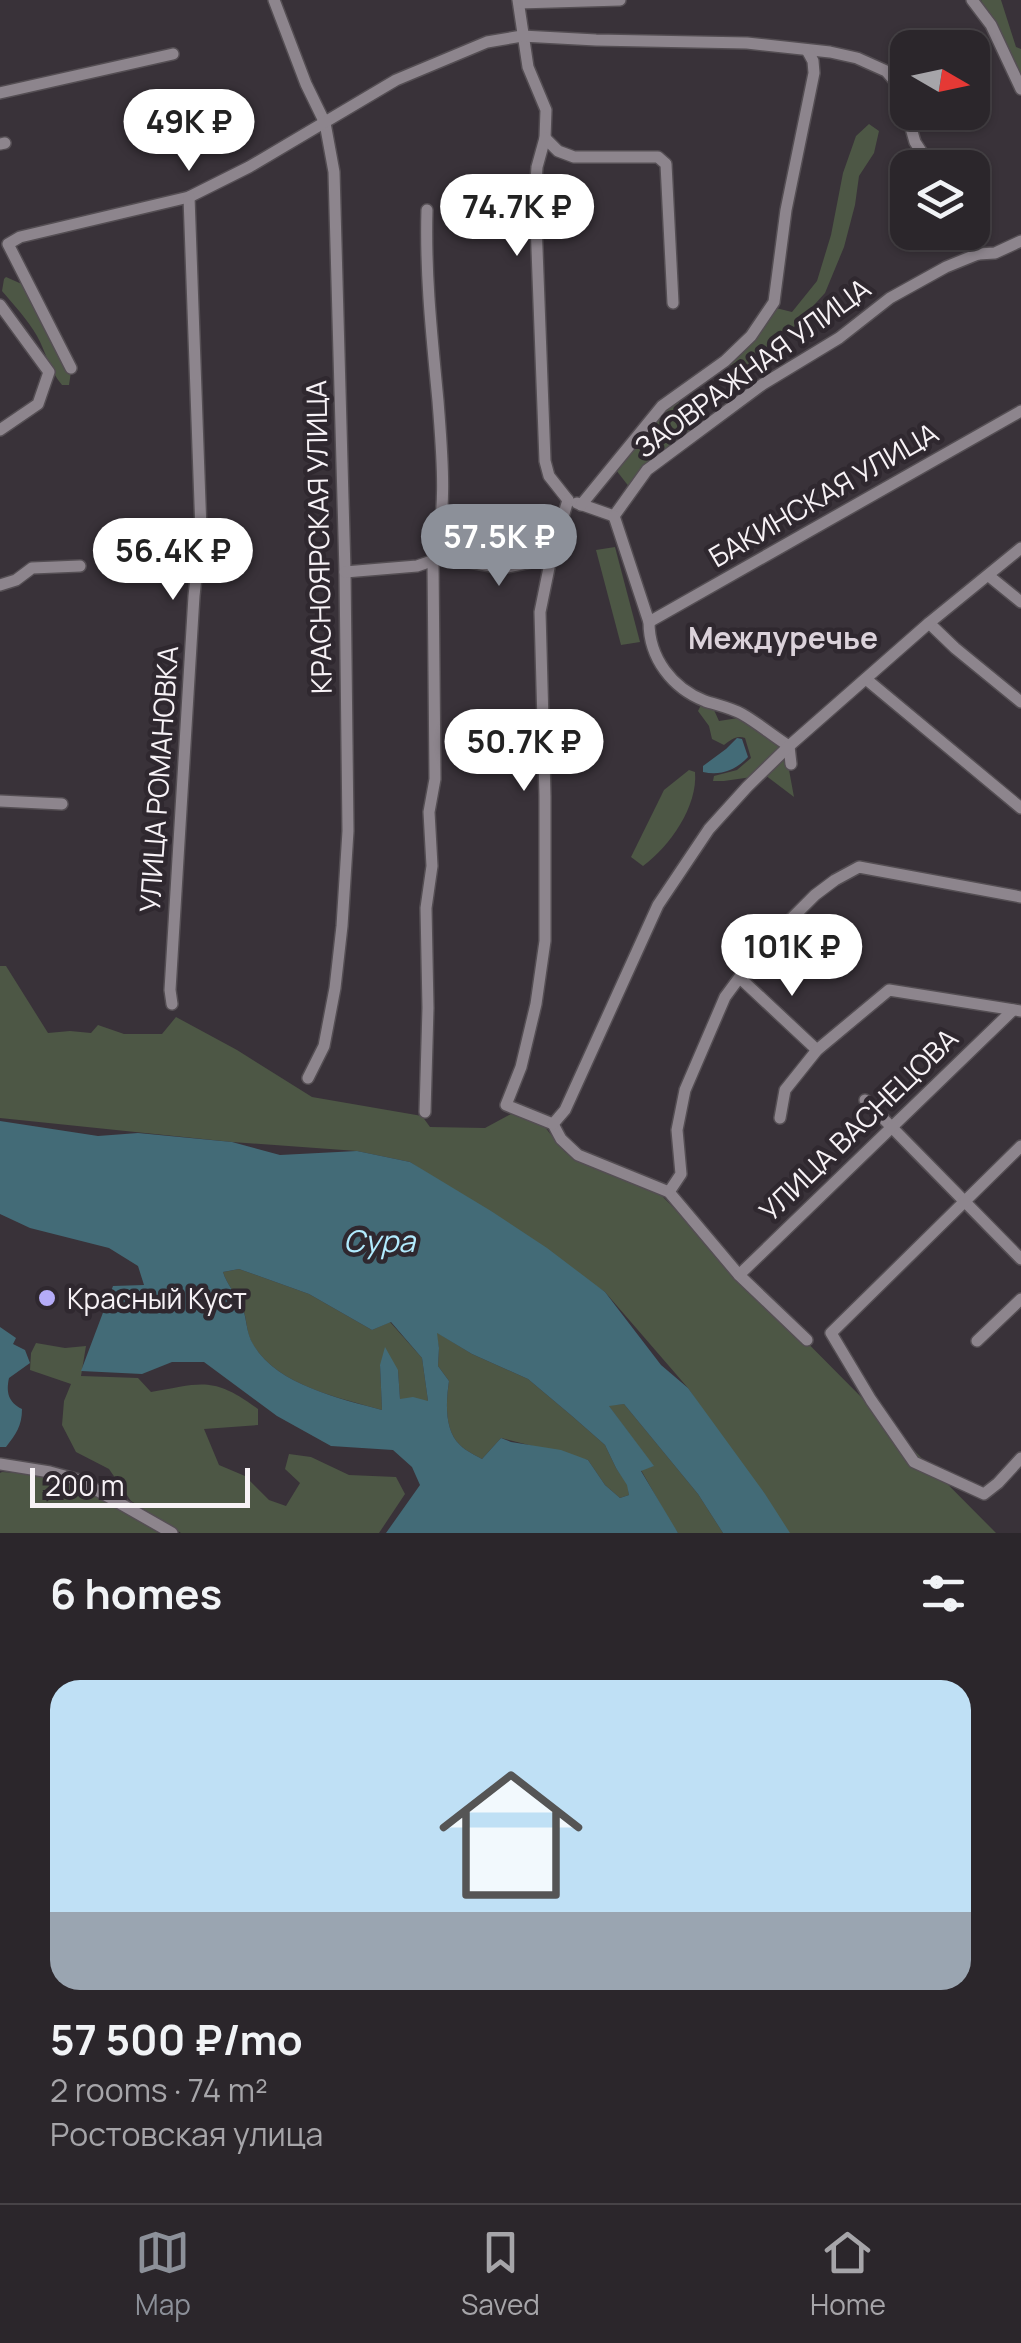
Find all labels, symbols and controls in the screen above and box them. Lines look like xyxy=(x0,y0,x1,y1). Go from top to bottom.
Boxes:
north arrow xyxy=(890,30,990,130)
map controls xyxy=(890,30,990,250)
pin: 49K ₽ xyxy=(119,89,259,174)
text: 49K ₽ xyxy=(146,99,232,143)
button: layers xyxy=(890,150,990,250)
pin: 74.7K ₽ xyxy=(425,174,609,259)
text: 74.7K ₽ xyxy=(462,184,572,228)
street label: ЗАОВРАЖНАЯ УЛИЦА xyxy=(627,268,878,465)
street label: КРАСНОЯРСКАЯ УЛИЦА xyxy=(296,380,340,694)
street label: БАКИНСКАЯ УЛИЦА xyxy=(701,413,945,575)
pin: 57.5K ₽ xyxy=(407,504,591,589)
text: 57.5K ₽ xyxy=(443,514,555,558)
pin: 56.4K ₽ xyxy=(81,518,265,603)
text: 56.4K ₽ xyxy=(115,528,231,572)
district label: Междуречье xyxy=(688,617,878,658)
street label: УЛИЦА РОМАНОВКА xyxy=(130,644,186,914)
pin: 50.7K ₽ xyxy=(432,709,616,794)
text: 50.7K ₽ xyxy=(467,719,581,763)
pin: 101K ₽ xyxy=(711,914,873,999)
text: 101K ₽ xyxy=(743,924,841,968)
street label: УЛИЦА ВАСНЕЦОВА xyxy=(750,1019,966,1229)
water label: Сура xyxy=(343,1220,416,1261)
place label: Красный Куст xyxy=(67,1279,247,1317)
marker: Красный Куст xyxy=(36,1287,58,1309)
scale bar xyxy=(30,1463,250,1508)
text: 200 m xyxy=(45,1466,124,1504)
text: 6 homes xyxy=(50,1564,222,1622)
icon: filters xyxy=(916,1566,971,1621)
icon: home xyxy=(421,1745,601,1925)
text: 57 500 ₽/mo xyxy=(50,2010,303,2068)
text: 2 rooms · 74 m² xyxy=(50,2068,268,2112)
text: Ростовская улица xyxy=(50,2112,323,2156)
tab: Map xyxy=(135,2225,191,2323)
tab: Saved xyxy=(461,2225,540,2323)
tab: Home xyxy=(810,2225,886,2323)

